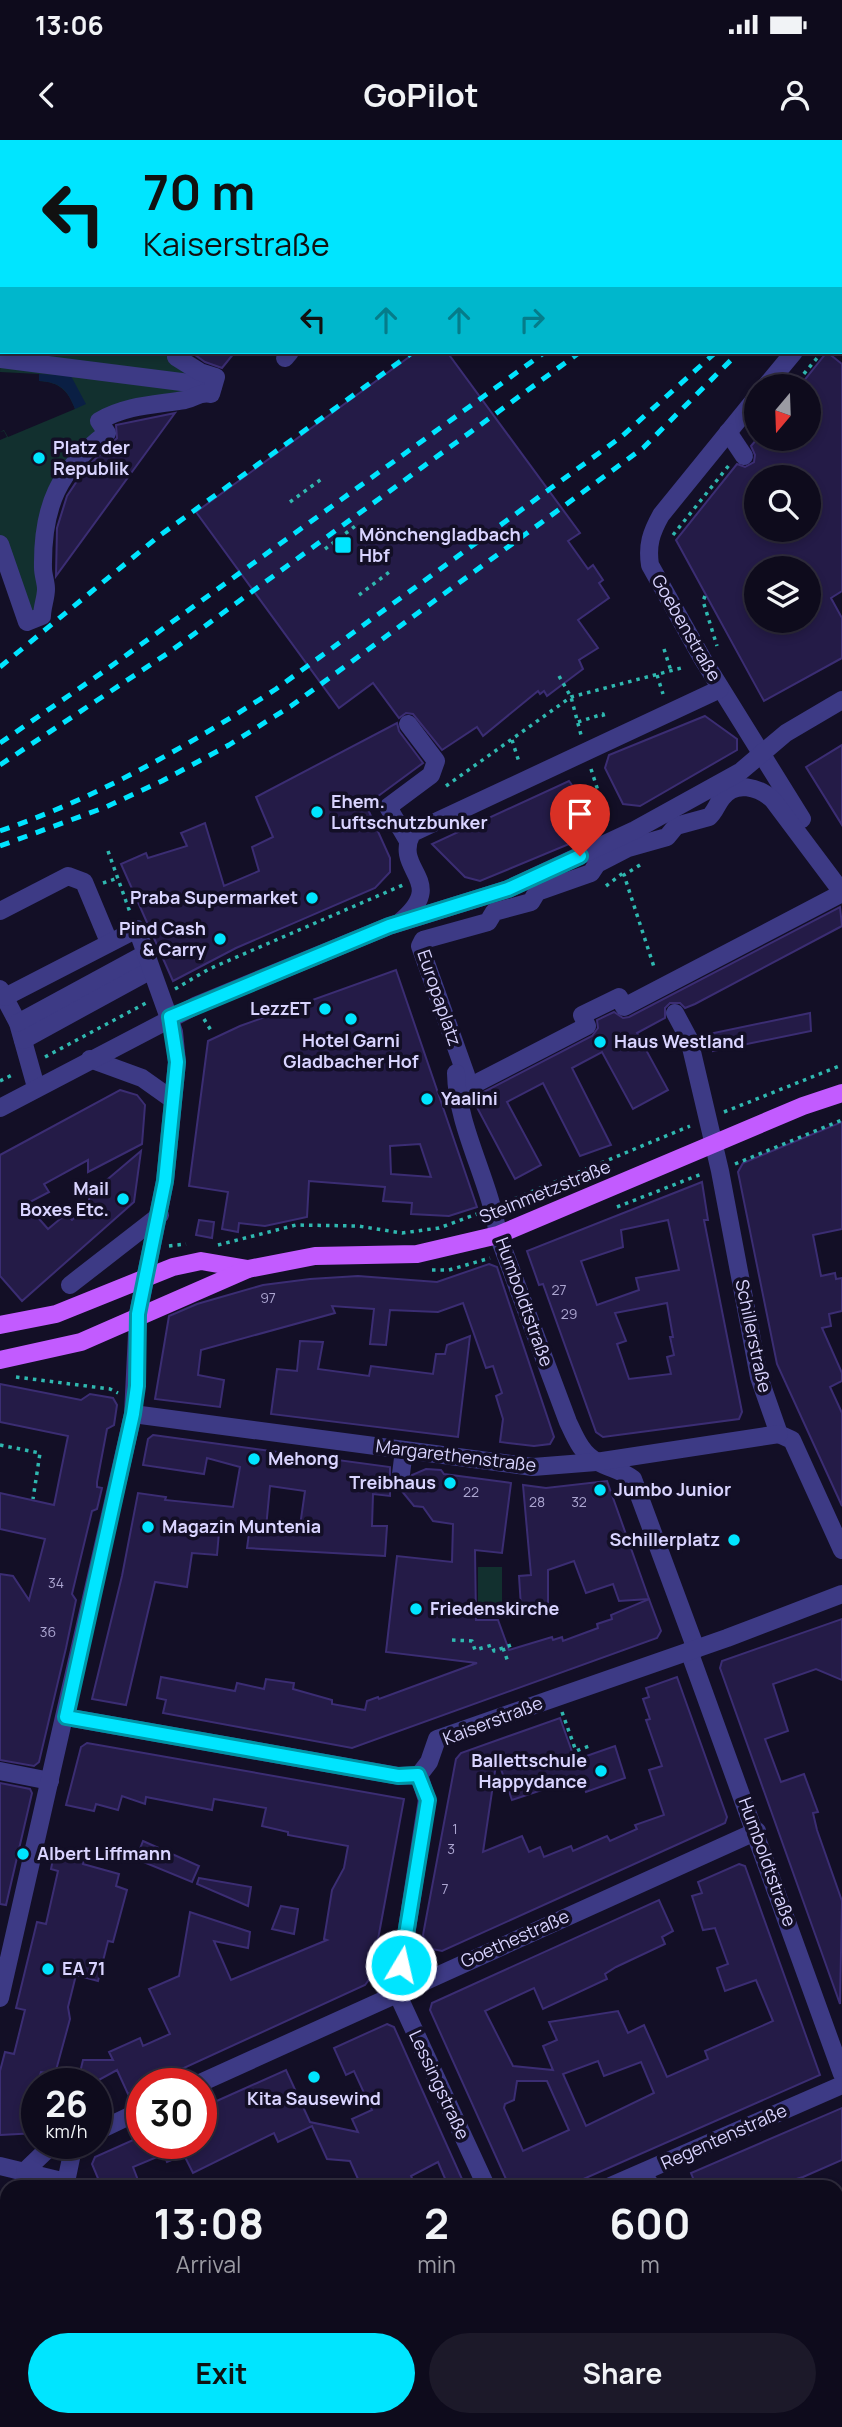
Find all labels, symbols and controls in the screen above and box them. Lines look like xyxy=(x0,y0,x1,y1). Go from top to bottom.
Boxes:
text: 13:06 xyxy=(35,7,104,43)
text: GoPilot xyxy=(363,73,479,117)
icon: back xyxy=(28,76,66,114)
icon: person xyxy=(776,76,814,114)
text: 70 m xyxy=(143,158,255,225)
icon: left xyxy=(28,168,119,259)
text: Kaiserstraße xyxy=(143,222,330,266)
icon: left xyxy=(294,301,332,339)
icon: ahead xyxy=(367,301,405,339)
icon: ahead xyxy=(440,301,478,339)
icon: right xyxy=(513,301,551,339)
north arrow xyxy=(744,374,821,452)
map controls xyxy=(744,374,821,633)
place label: Platz der Republik xyxy=(53,435,130,480)
marker: Platz der Republik xyxy=(31,450,47,466)
button: search xyxy=(744,465,821,542)
place label: Mönchengladbach Hbf xyxy=(359,522,521,567)
marker: Mönchengladbach Hbf xyxy=(333,535,353,555)
button: layers xyxy=(744,556,821,633)
street label: Goebenstraße xyxy=(647,570,727,685)
pin xyxy=(550,784,610,856)
place label: Ehem. Luftschutzbunker xyxy=(331,789,488,834)
icon: arrive xyxy=(561,795,599,833)
marker: Ehem. Luftschutzbunker xyxy=(309,804,325,820)
place label: Praba Supermarket xyxy=(130,885,298,909)
marker: Praba Supermarket xyxy=(304,890,320,906)
place label: Pind Cash & Carry xyxy=(119,916,206,961)
marker: Pind Cash & Carry xyxy=(212,931,228,947)
street label: Europaplatz xyxy=(412,946,468,1049)
place label: LezzET xyxy=(250,996,311,1020)
marker: LezzET xyxy=(317,1001,333,1017)
marker: Hotel Garni Gladbacher Hof xyxy=(343,1011,359,1027)
place label: Hotel Garni Gladbacher Hof xyxy=(283,1028,419,1073)
place label: Haus Westland xyxy=(614,1029,744,1053)
marker: Haus Westland xyxy=(592,1034,608,1050)
place label: Yaalini xyxy=(441,1086,498,1110)
marker: Yaalini xyxy=(419,1091,435,1107)
street label: Steinmetzstraße xyxy=(475,1154,614,1228)
place label: Mail Boxes Etc. xyxy=(20,1176,109,1221)
marker: Mail Boxes Etc. xyxy=(115,1191,131,1207)
street label: Humboldtstraße xyxy=(490,1234,559,1370)
street label: Schillerstraße xyxy=(730,1277,778,1395)
house number: 27 xyxy=(551,1280,567,1299)
house number: 97 xyxy=(260,1288,276,1307)
house number: 29 xyxy=(561,1304,577,1323)
street label: Margarethenstraße xyxy=(374,1433,538,1477)
place label: Mehong xyxy=(268,1446,339,1470)
marker: Mehong xyxy=(246,1451,262,1467)
place label: Treibhaus xyxy=(349,1470,436,1494)
marker: Treibhaus xyxy=(442,1475,458,1491)
place label: Jumbo Junior xyxy=(614,1477,731,1501)
house number: 22 xyxy=(463,1482,479,1501)
marker: Jumbo Junior xyxy=(592,1482,608,1498)
house number: 28 xyxy=(529,1492,545,1511)
house number: 32 xyxy=(571,1492,587,1511)
place label: Magazin Muntenia xyxy=(162,1514,321,1538)
marker: Magazin Muntenia xyxy=(140,1519,156,1535)
place label: Schillerplatz xyxy=(609,1527,720,1551)
marker: Schillerplatz xyxy=(726,1532,742,1548)
house number: 34 xyxy=(48,1573,64,1592)
place label: Friedenskirche xyxy=(430,1596,560,1620)
marker: Friedenskirche xyxy=(408,1601,424,1617)
house number: 36 xyxy=(40,1622,56,1641)
street label: Kaiserstraße xyxy=(439,1690,546,1750)
place label: Ballettschule Happydance xyxy=(471,1748,587,1793)
marker: Ballettschule Happydance xyxy=(593,1763,609,1779)
street label: Humboldtstraße xyxy=(733,1794,802,1930)
house number: 1 xyxy=(452,1819,458,1838)
house number: 3 xyxy=(447,1839,455,1858)
place label: Albert Liffmann xyxy=(37,1841,171,1865)
marker: Albert Liffmann xyxy=(15,1846,31,1862)
house number: 7 xyxy=(441,1879,449,1898)
street label: Goethestraße xyxy=(457,1903,573,1973)
position arrow xyxy=(364,1928,438,2002)
place label: EA 71 xyxy=(62,1956,106,1980)
marker: EA 71 xyxy=(40,1961,56,1977)
street label: Lessingstraße xyxy=(404,2026,476,2143)
speed limit sign: 30 xyxy=(126,2068,217,2159)
marker: Kita Sausewind xyxy=(306,2069,322,2085)
text: 26 xyxy=(45,2080,88,2128)
place label: Kita Sausewind xyxy=(247,2086,381,2110)
street label: Regentenstraße xyxy=(657,2098,790,2175)
text: km/h xyxy=(46,2119,87,2143)
text: 13:08 xyxy=(153,2194,264,2252)
text: 2 xyxy=(424,2194,449,2252)
text: 600 xyxy=(609,2194,691,2252)
text: Arrival xyxy=(176,2248,242,2280)
text: min xyxy=(417,2248,456,2280)
text: m xyxy=(640,2248,660,2280)
button: Exit xyxy=(28,2333,415,2413)
button: Share xyxy=(429,2333,816,2413)

